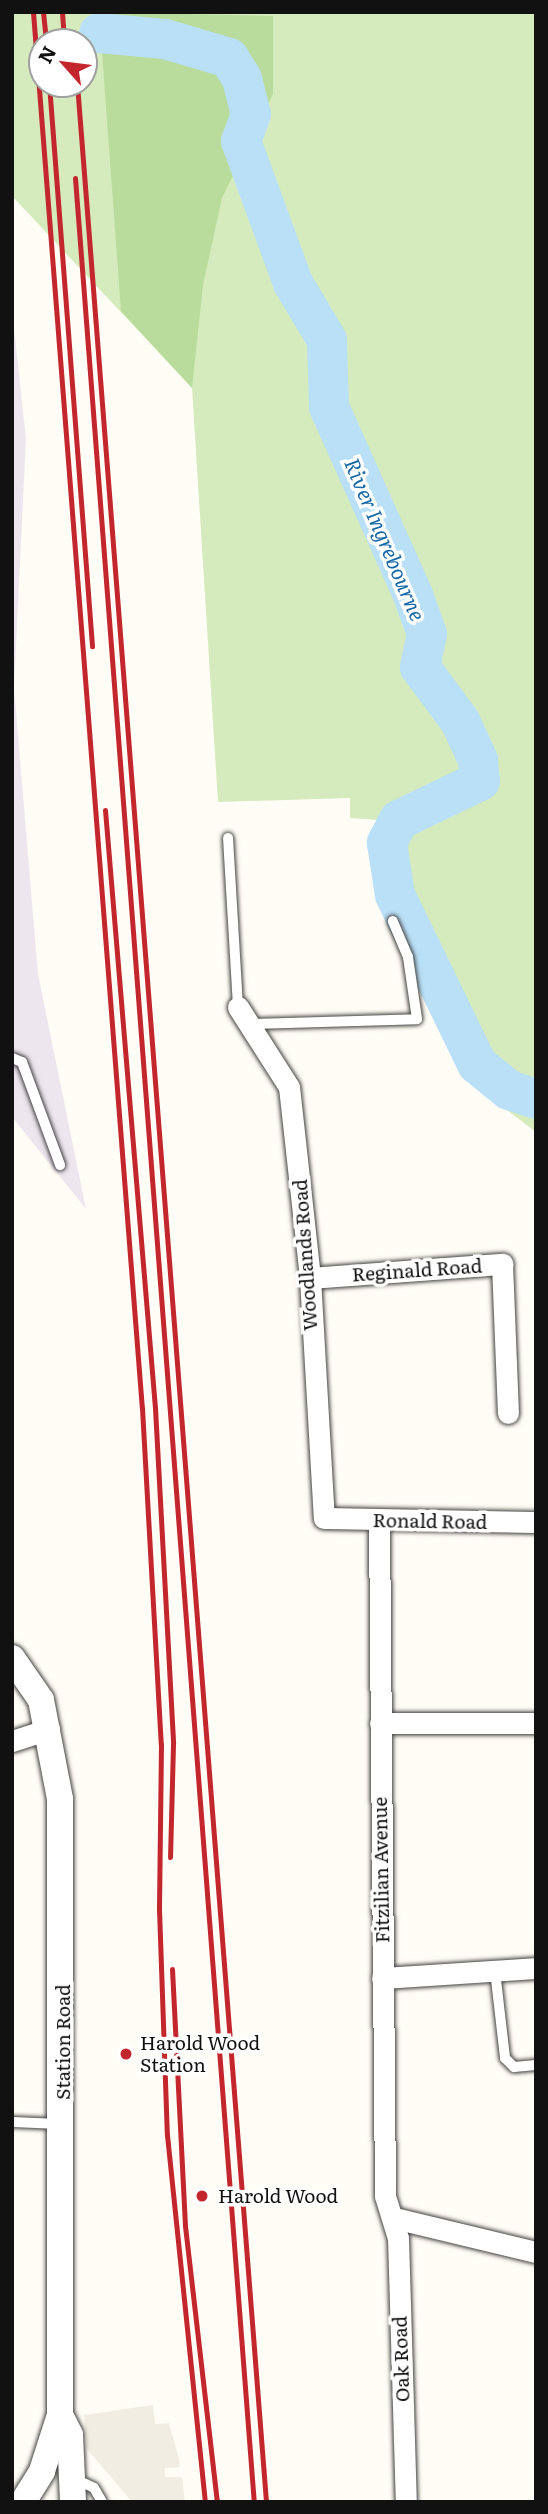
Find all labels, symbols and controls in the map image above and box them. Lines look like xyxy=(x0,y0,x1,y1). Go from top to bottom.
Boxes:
north arrow xyxy=(28,28,98,98)
text: N xyxy=(30,40,62,68)
water label: River Ingrebourne xyxy=(340,454,432,624)
street label: Woodlands Road xyxy=(288,1178,322,1332)
street label: Reginald Road xyxy=(351,1254,483,1286)
street label: Ronald Road xyxy=(372,1509,488,1533)
street label: Fitzilian Avenue xyxy=(368,1797,394,1943)
street label: Station Road xyxy=(52,1984,74,2100)
place label: Harold Wood Station xyxy=(140,2032,260,2076)
marker: Harold Wood Station xyxy=(118,2046,134,2062)
place label: Harold Wood xyxy=(218,2185,338,2207)
marker: Harold Wood xyxy=(192,2186,212,2206)
street label: Oak Road xyxy=(388,2316,414,2402)

